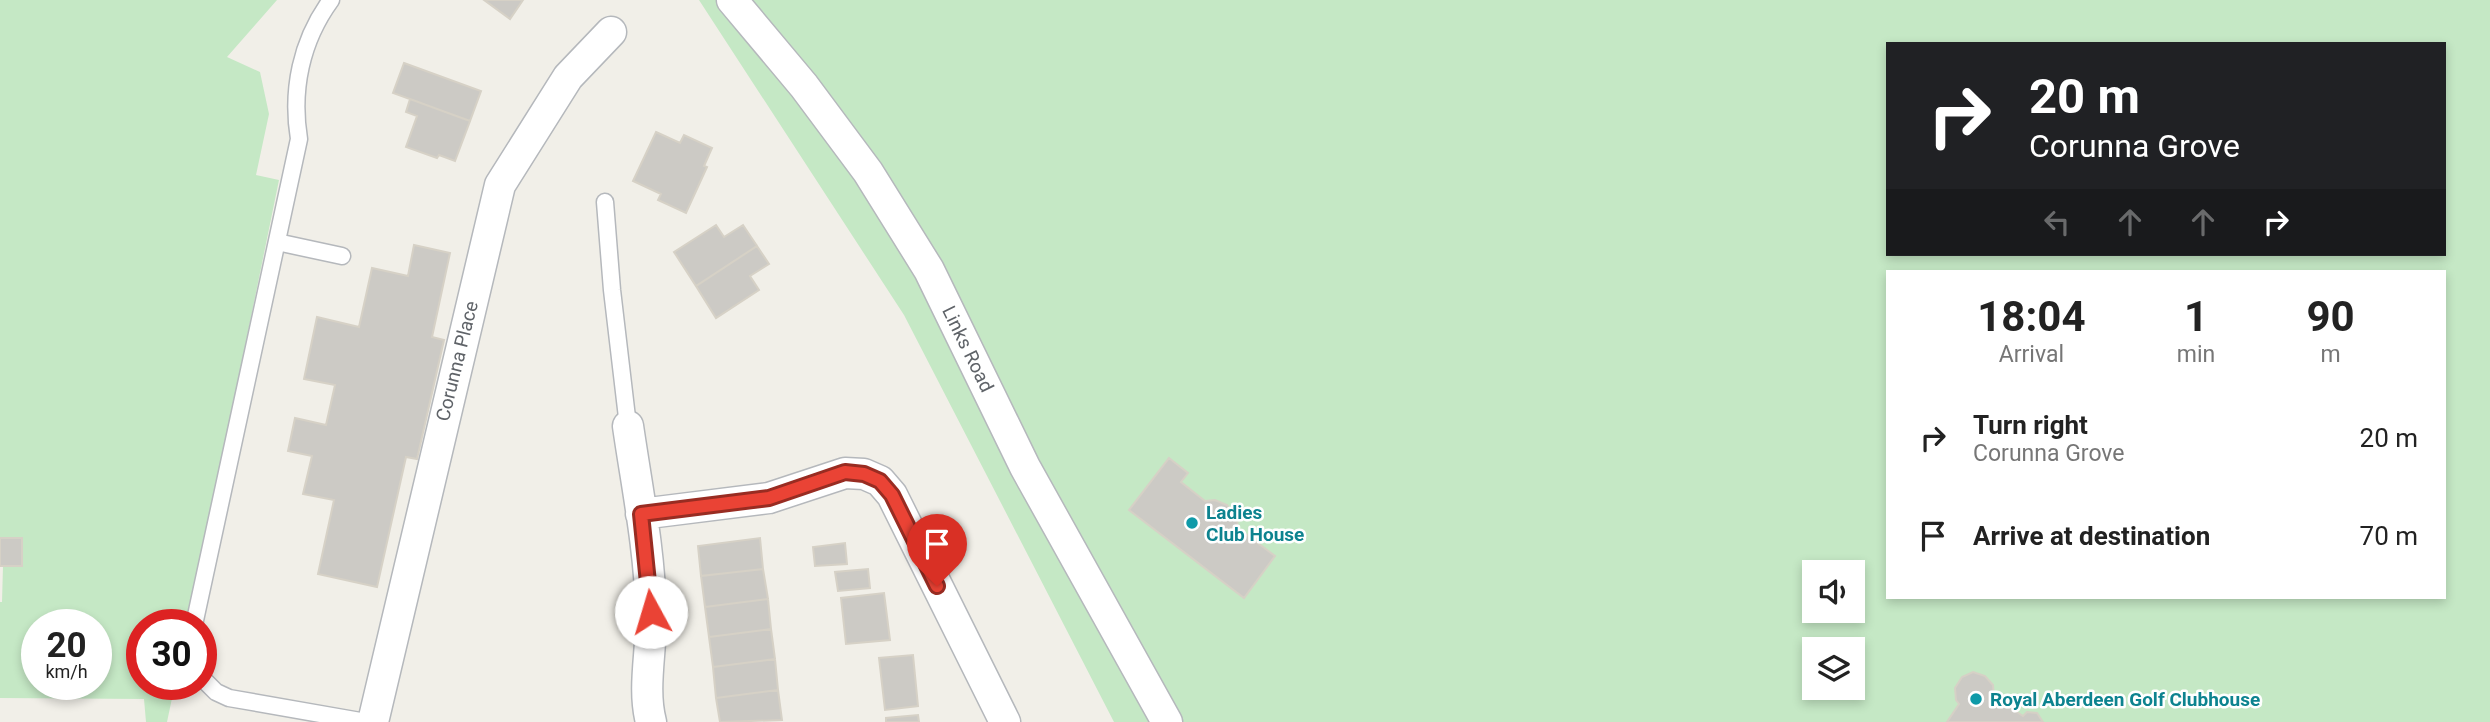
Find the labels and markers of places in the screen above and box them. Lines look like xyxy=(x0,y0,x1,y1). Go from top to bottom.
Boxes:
place label: Ladies Club House xyxy=(1206,501,1304,546)
pin xyxy=(907,514,967,586)
marker: Ladies Club House xyxy=(1184,515,1200,531)
place label: Royal Aberdeen Golf Clubhouse xyxy=(1990,688,2260,711)
marker: Royal Aberdeen Golf Clubhouse xyxy=(1968,691,1984,707)

